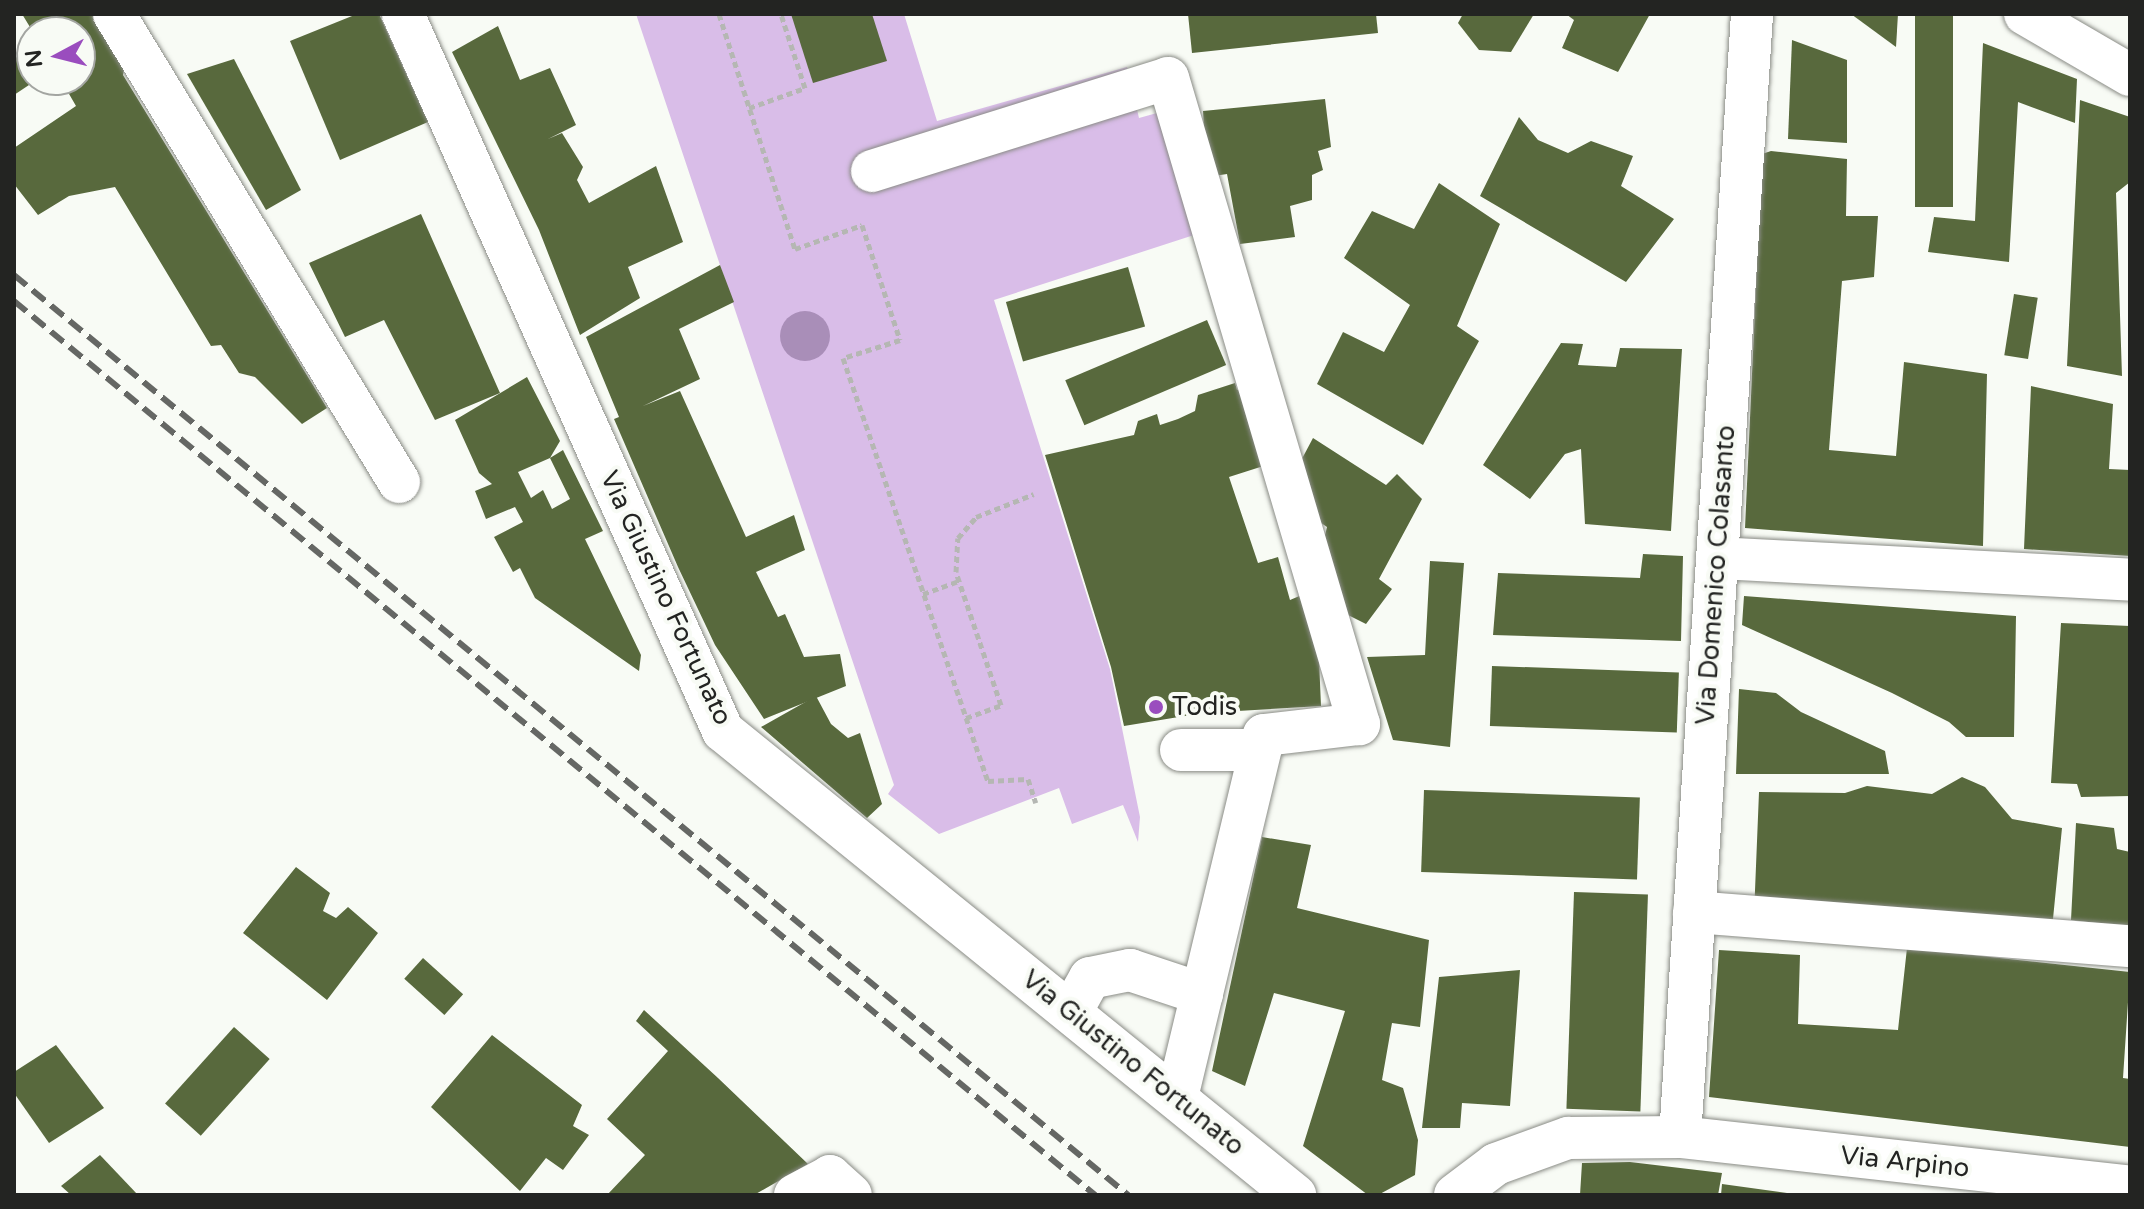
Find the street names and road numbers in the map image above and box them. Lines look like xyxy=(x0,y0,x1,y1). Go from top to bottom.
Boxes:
street label: Via Domenico Colasanto xyxy=(1690,424,1742,726)
street label: Via Giustino Fortunato xyxy=(593,466,739,730)
street label: Via Giustino Fortunato xyxy=(1016,964,1250,1162)
street label: Via Arpino xyxy=(1839,1140,1971,1184)

